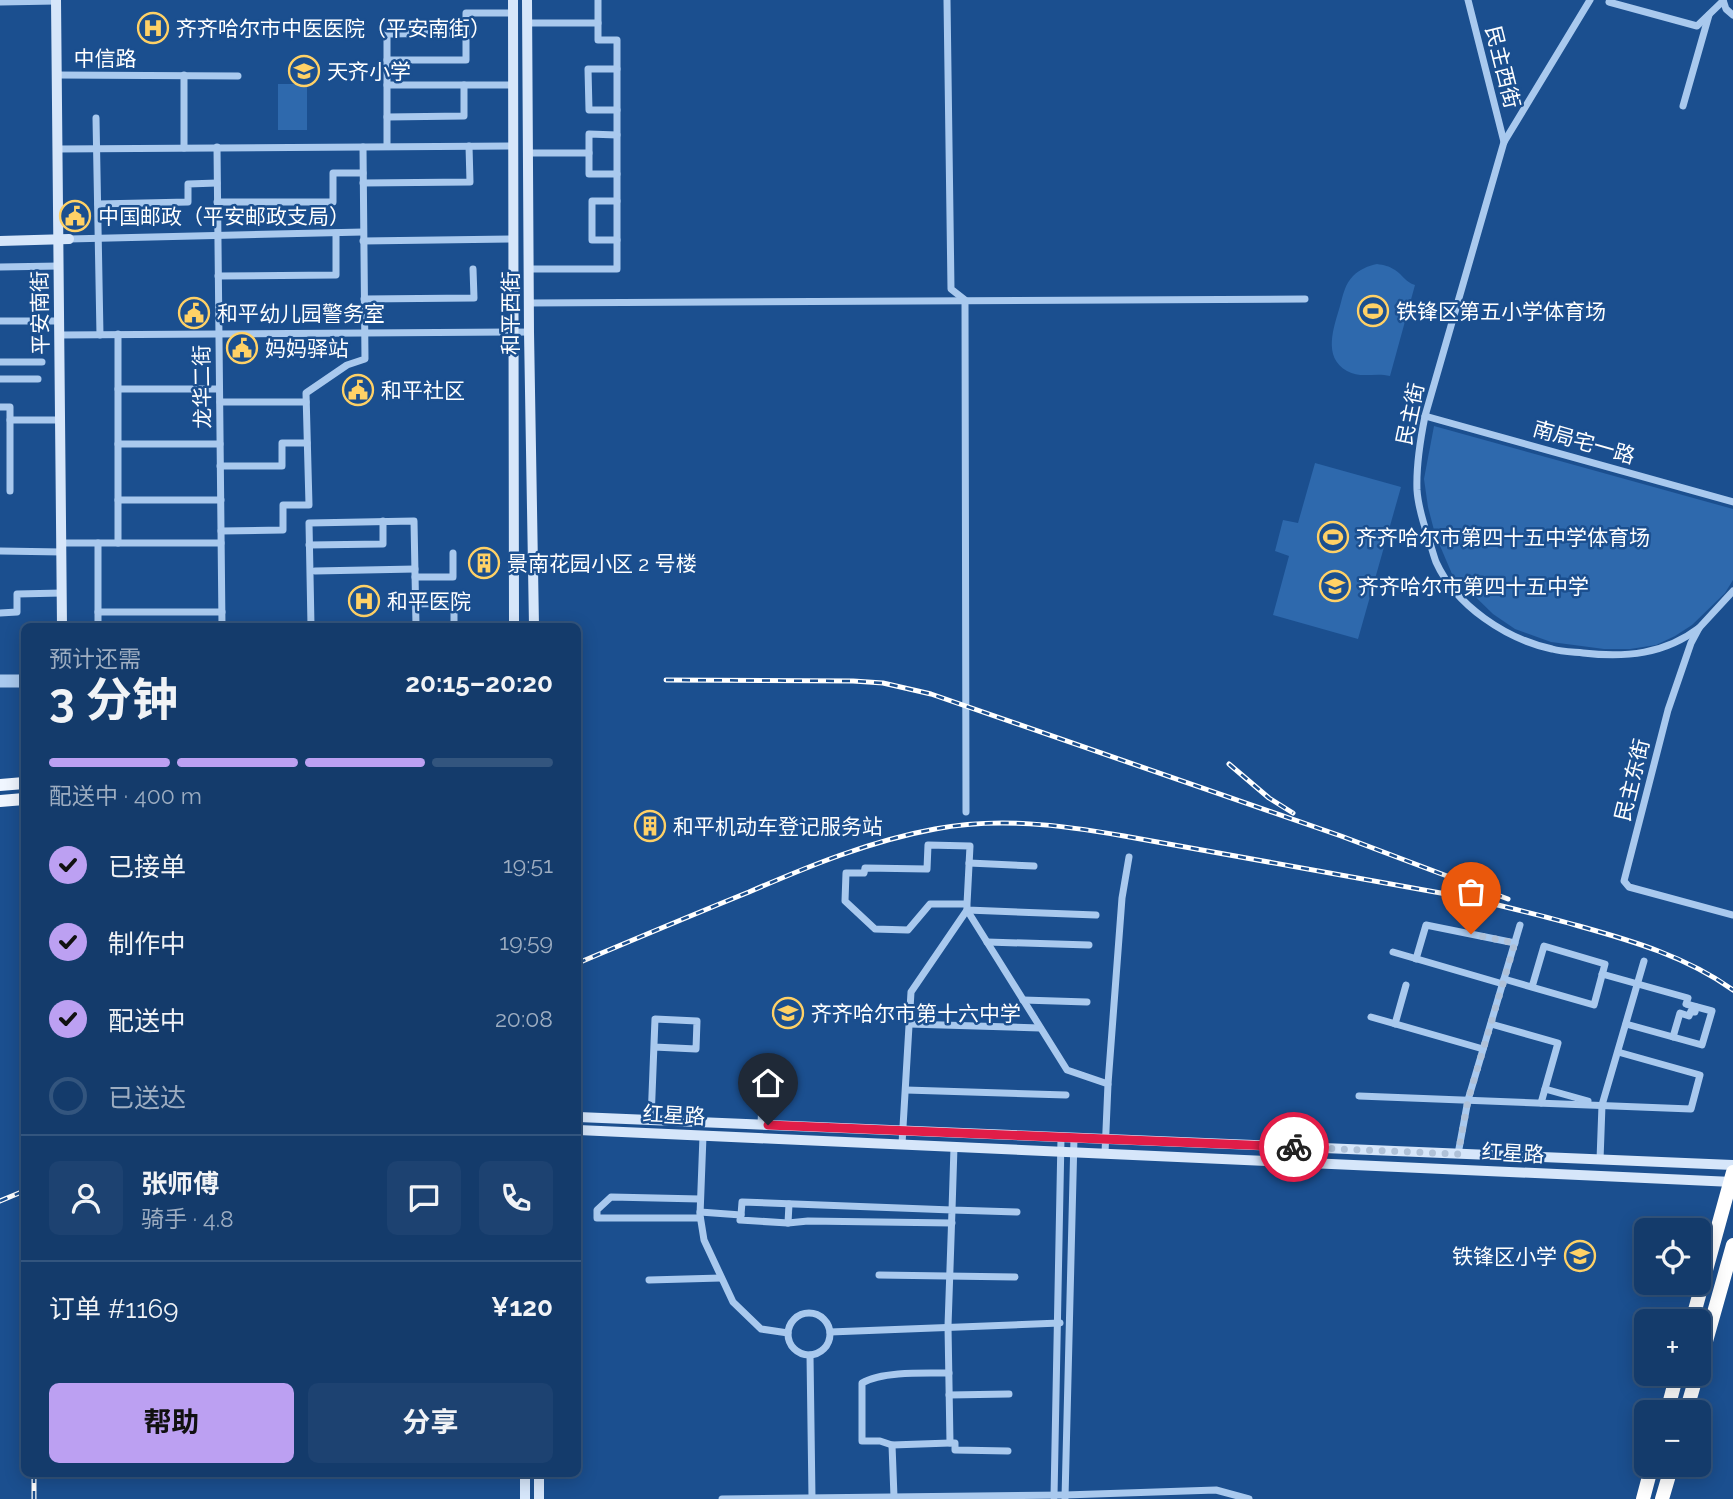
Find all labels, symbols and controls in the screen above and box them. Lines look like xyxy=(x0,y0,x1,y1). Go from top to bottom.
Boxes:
hospital icon: 齐齐哈尔市中医医院（平安南街） xyxy=(136,11,170,45)
place label: 齐齐哈尔市中医医院（平安南街） xyxy=(176,16,491,41)
street label: 民主西街 xyxy=(1481,23,1525,111)
street label: 中信路 xyxy=(74,46,137,71)
school or university icon: 天齐小学 xyxy=(287,54,321,88)
place label: 天齐小学 xyxy=(327,59,411,84)
public building icon: 中国邮政（平安邮政支局） xyxy=(58,199,92,233)
place label: 中国邮政（平安邮政支局） xyxy=(98,204,350,229)
street label: 平安南街 xyxy=(27,271,53,355)
street label: 和平西街 xyxy=(498,271,523,355)
sports icon: 铁锋区第五小学体育场 xyxy=(1356,294,1390,328)
public building icon: 和平幼儿园警务室 xyxy=(177,296,211,330)
place label: 铁锋区第五小学体育场 xyxy=(1396,299,1606,324)
place label: 和平幼儿园警务室 xyxy=(217,301,385,326)
public building icon: 妈妈驿站 xyxy=(225,331,259,365)
place label: 妈妈驿站 xyxy=(265,336,349,361)
street label: 龙华二街 xyxy=(189,345,215,429)
public building icon: 和平社区 xyxy=(341,373,375,407)
place label: 和平社区 xyxy=(381,378,465,403)
street label: 民主街 xyxy=(1391,381,1429,447)
street label: 南局宅一路 xyxy=(1530,416,1638,468)
sports icon: 齐齐哈尔市第四十五中学体育场 xyxy=(1316,520,1350,554)
place label: 齐齐哈尔市第四十五中学体育场 xyxy=(1356,525,1650,550)
building icon: 景南花园小区 2 号楼 xyxy=(467,546,501,580)
place label: 景南花园小区 2 号楼 xyxy=(507,551,697,576)
school or university icon: 齐齐哈尔市第四十五中学 xyxy=(1318,569,1352,603)
place label: 齐齐哈尔市第四十五中学 xyxy=(1358,574,1589,599)
hospital icon: 和平医院 xyxy=(347,584,381,618)
place label: 和平医院 xyxy=(387,589,471,614)
text: 预计还需 xyxy=(49,645,141,672)
text: 20:15–20:20 xyxy=(405,668,553,698)
text: 3 分钟 xyxy=(49,673,178,727)
street label: 民主东街 xyxy=(1610,736,1654,824)
text: 配送中 · 400 m xyxy=(49,782,202,809)
building icon: 和平机动车登记服务站 xyxy=(633,809,667,843)
place label: 和平机动车登记服务站 xyxy=(673,814,883,839)
icon: check xyxy=(49,846,87,884)
text: 19:51 xyxy=(503,851,553,878)
text: 已接单 xyxy=(108,852,186,882)
pin xyxy=(1441,862,1501,934)
icon: bag xyxy=(1452,873,1490,911)
icon: check xyxy=(49,923,87,961)
text: 19:59 xyxy=(499,928,553,955)
text: 制作中 xyxy=(108,929,186,959)
school or university icon: 齐齐哈尔市第十六中学 xyxy=(771,996,805,1030)
icon: check xyxy=(49,1000,87,1038)
place label: 齐齐哈尔市第十六中学 xyxy=(811,1001,1021,1026)
text: 20:08 xyxy=(495,1005,553,1032)
text: 配送中 xyxy=(108,1006,186,1036)
pin xyxy=(738,1053,798,1125)
icon: home xyxy=(749,1064,787,1102)
text: 已送达 xyxy=(108,1083,186,1113)
street label: 红星路 xyxy=(642,1101,706,1129)
courier xyxy=(1259,1112,1329,1182)
icon: bike xyxy=(1275,1128,1313,1166)
street label: 红星路 xyxy=(1481,1139,1545,1167)
button: person xyxy=(49,1161,123,1235)
button: chat xyxy=(387,1161,461,1235)
button: phone xyxy=(479,1161,553,1235)
text: 张师傅 xyxy=(141,1169,219,1199)
text: 骑手 · 4.8 xyxy=(141,1205,234,1232)
map controls xyxy=(1634,1218,1711,1477)
button: locate xyxy=(1634,1218,1711,1295)
school or university icon: 铁锋区小学 xyxy=(1563,1239,1597,1273)
place label: 铁锋区小学 xyxy=(1452,1244,1557,1269)
text: ¥120 xyxy=(491,1292,553,1322)
text: 订单 #1169 xyxy=(49,1294,178,1324)
button: + xyxy=(1634,1309,1711,1386)
button: 帮助 xyxy=(49,1383,294,1463)
button: 分享 xyxy=(308,1383,553,1463)
button: − xyxy=(1634,1400,1711,1477)

